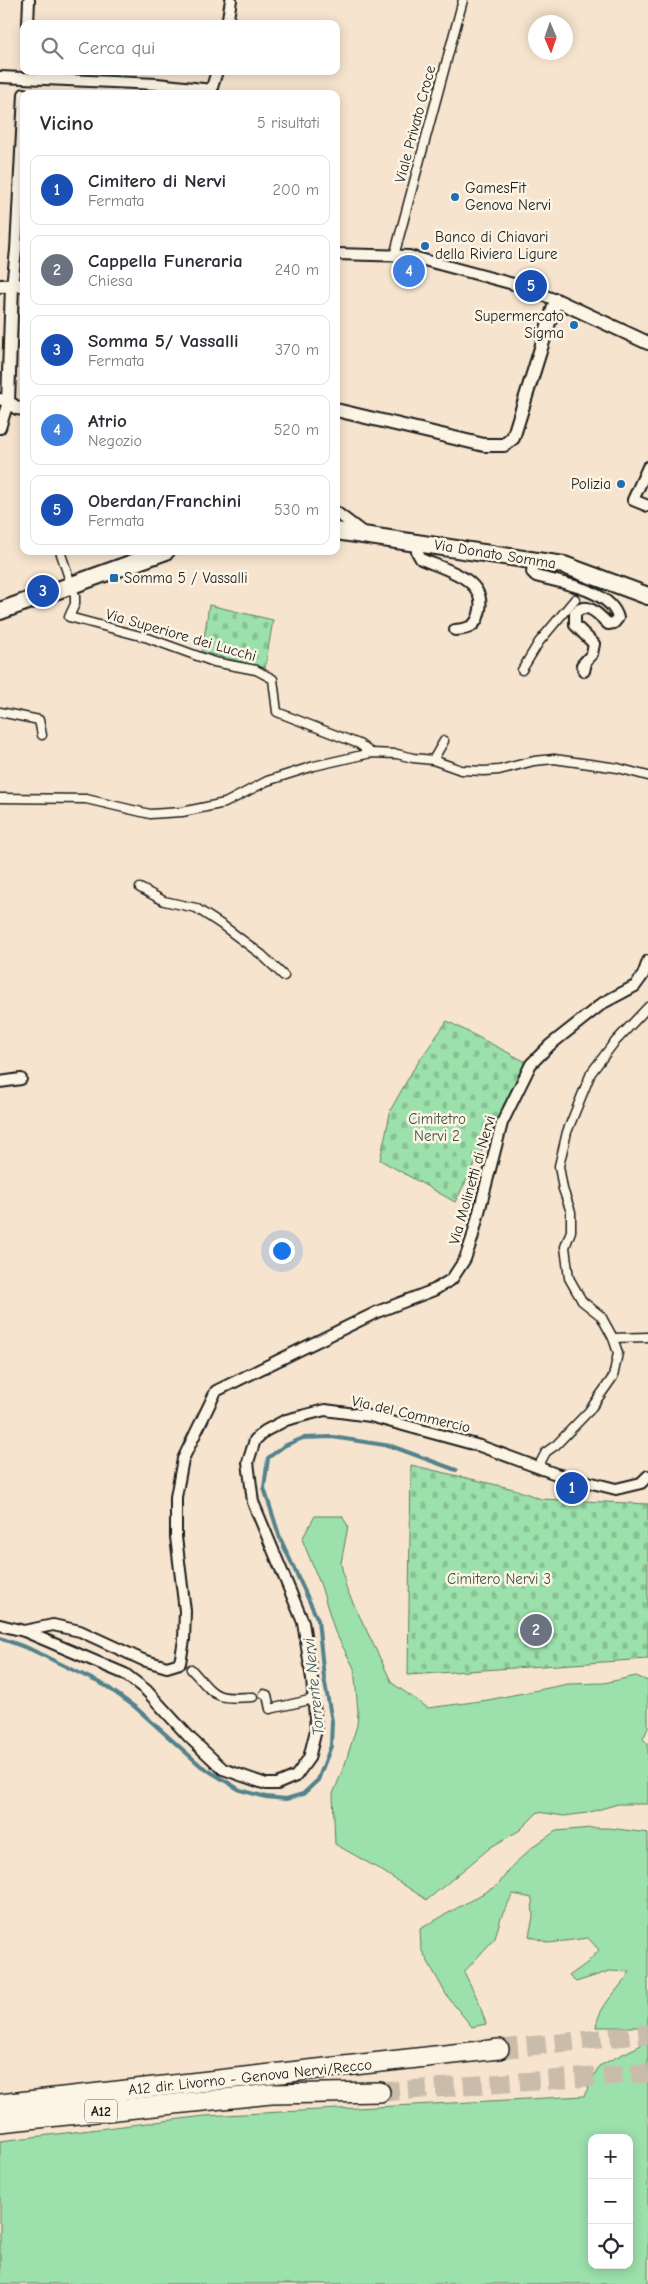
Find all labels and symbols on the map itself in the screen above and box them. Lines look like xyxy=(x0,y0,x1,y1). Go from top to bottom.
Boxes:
north arrow xyxy=(528,15,573,60)
street label: Viale Privato Croce xyxy=(391,63,439,185)
place label: GamesFit Genova Nervi xyxy=(465,179,551,214)
marker: GamesFit Genova Nervi xyxy=(449,191,461,203)
place label: Banco di Chiavari della Riviera Ligure xyxy=(435,228,558,263)
marker: Banco di Chiavari della Riviera Ligure xyxy=(419,240,431,252)
pin: 4 xyxy=(393,252,425,290)
pin: 5 xyxy=(515,267,547,305)
place label: Supermercato Sigma xyxy=(474,307,564,342)
marker: Supermercato Sigma xyxy=(568,319,580,331)
place label: Polizia xyxy=(571,475,611,493)
marker: Polizia xyxy=(615,478,627,490)
street label: Via Donato Somma xyxy=(433,535,557,573)
place label: Somma 5 / Vassalli xyxy=(124,569,248,587)
pin: 3 xyxy=(27,572,59,610)
marker: Somma 5 / Vassalli xyxy=(108,572,120,584)
street label: Via Superiore dei Lucchi xyxy=(104,605,258,665)
park label: Cimitetro Nervi 2 xyxy=(408,1110,466,1145)
street label: Via Molinetti di Nervi xyxy=(445,1113,499,1247)
your location xyxy=(269,1238,295,1264)
street label: Via del Commercio xyxy=(350,1392,472,1436)
pin: 1 xyxy=(556,1469,588,1507)
park label: Cimitero Nervi 3 xyxy=(447,1570,551,1588)
pin: 2 xyxy=(520,1611,552,1649)
water label: Torrente Nervi xyxy=(300,1637,328,1736)
street label: A12 dir. Livorno - Genova Nervi/Recco xyxy=(127,2055,373,2099)
road number: A12 xyxy=(85,2100,117,2122)

